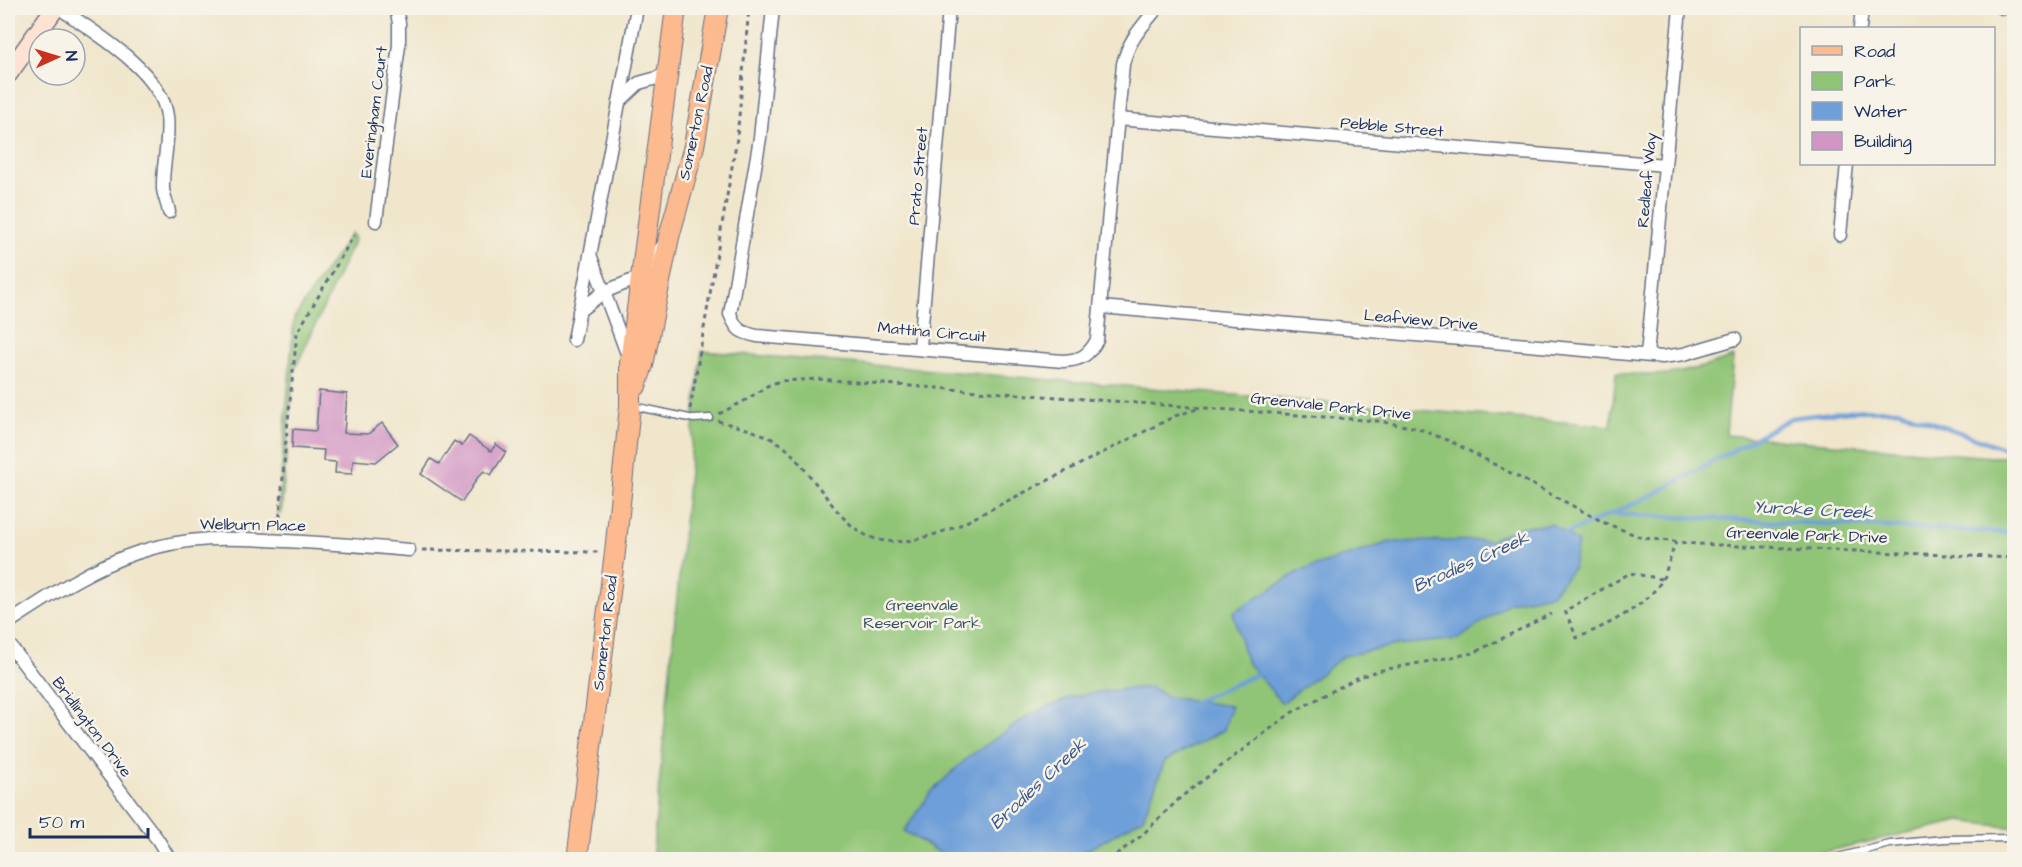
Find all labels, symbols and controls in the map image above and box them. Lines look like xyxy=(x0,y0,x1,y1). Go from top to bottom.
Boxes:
north arrow xyxy=(27,27,87,87)
legend xyxy=(1800,27,1995,165)
text: Road xyxy=(1854,39,1895,64)
street label: Everingham Court xyxy=(355,44,394,179)
text: N xyxy=(60,50,82,62)
street label: Somerton Road xyxy=(673,64,719,182)
text: Park xyxy=(1854,69,1896,94)
text: Water xyxy=(1854,99,1907,124)
street label: Pebble Street xyxy=(1339,112,1445,143)
street label: Prato Street xyxy=(903,125,933,226)
text: Building xyxy=(1854,129,1912,155)
street label: Redleaf Way xyxy=(1632,131,1663,229)
street label: Leafview Drive xyxy=(1363,304,1479,336)
street label: Mattina Circuit xyxy=(877,316,988,348)
street label: Greenvale Park Drive xyxy=(1250,387,1413,425)
water label: Yuroke Creek xyxy=(1752,494,1875,526)
street label: Welburn Place xyxy=(200,513,307,537)
street label: Greenvale Park Drive xyxy=(1726,521,1888,549)
water label: Brodies Creek xyxy=(1409,525,1534,599)
street label: Somerton Road xyxy=(587,574,623,692)
park label: Greenvale Reservoir Park xyxy=(863,594,981,634)
street label: Bridlington Drive xyxy=(46,672,137,783)
water label: Brodies Creek xyxy=(984,732,1093,835)
scale bar xyxy=(30,801,148,839)
text: 50 m xyxy=(39,810,84,835)

